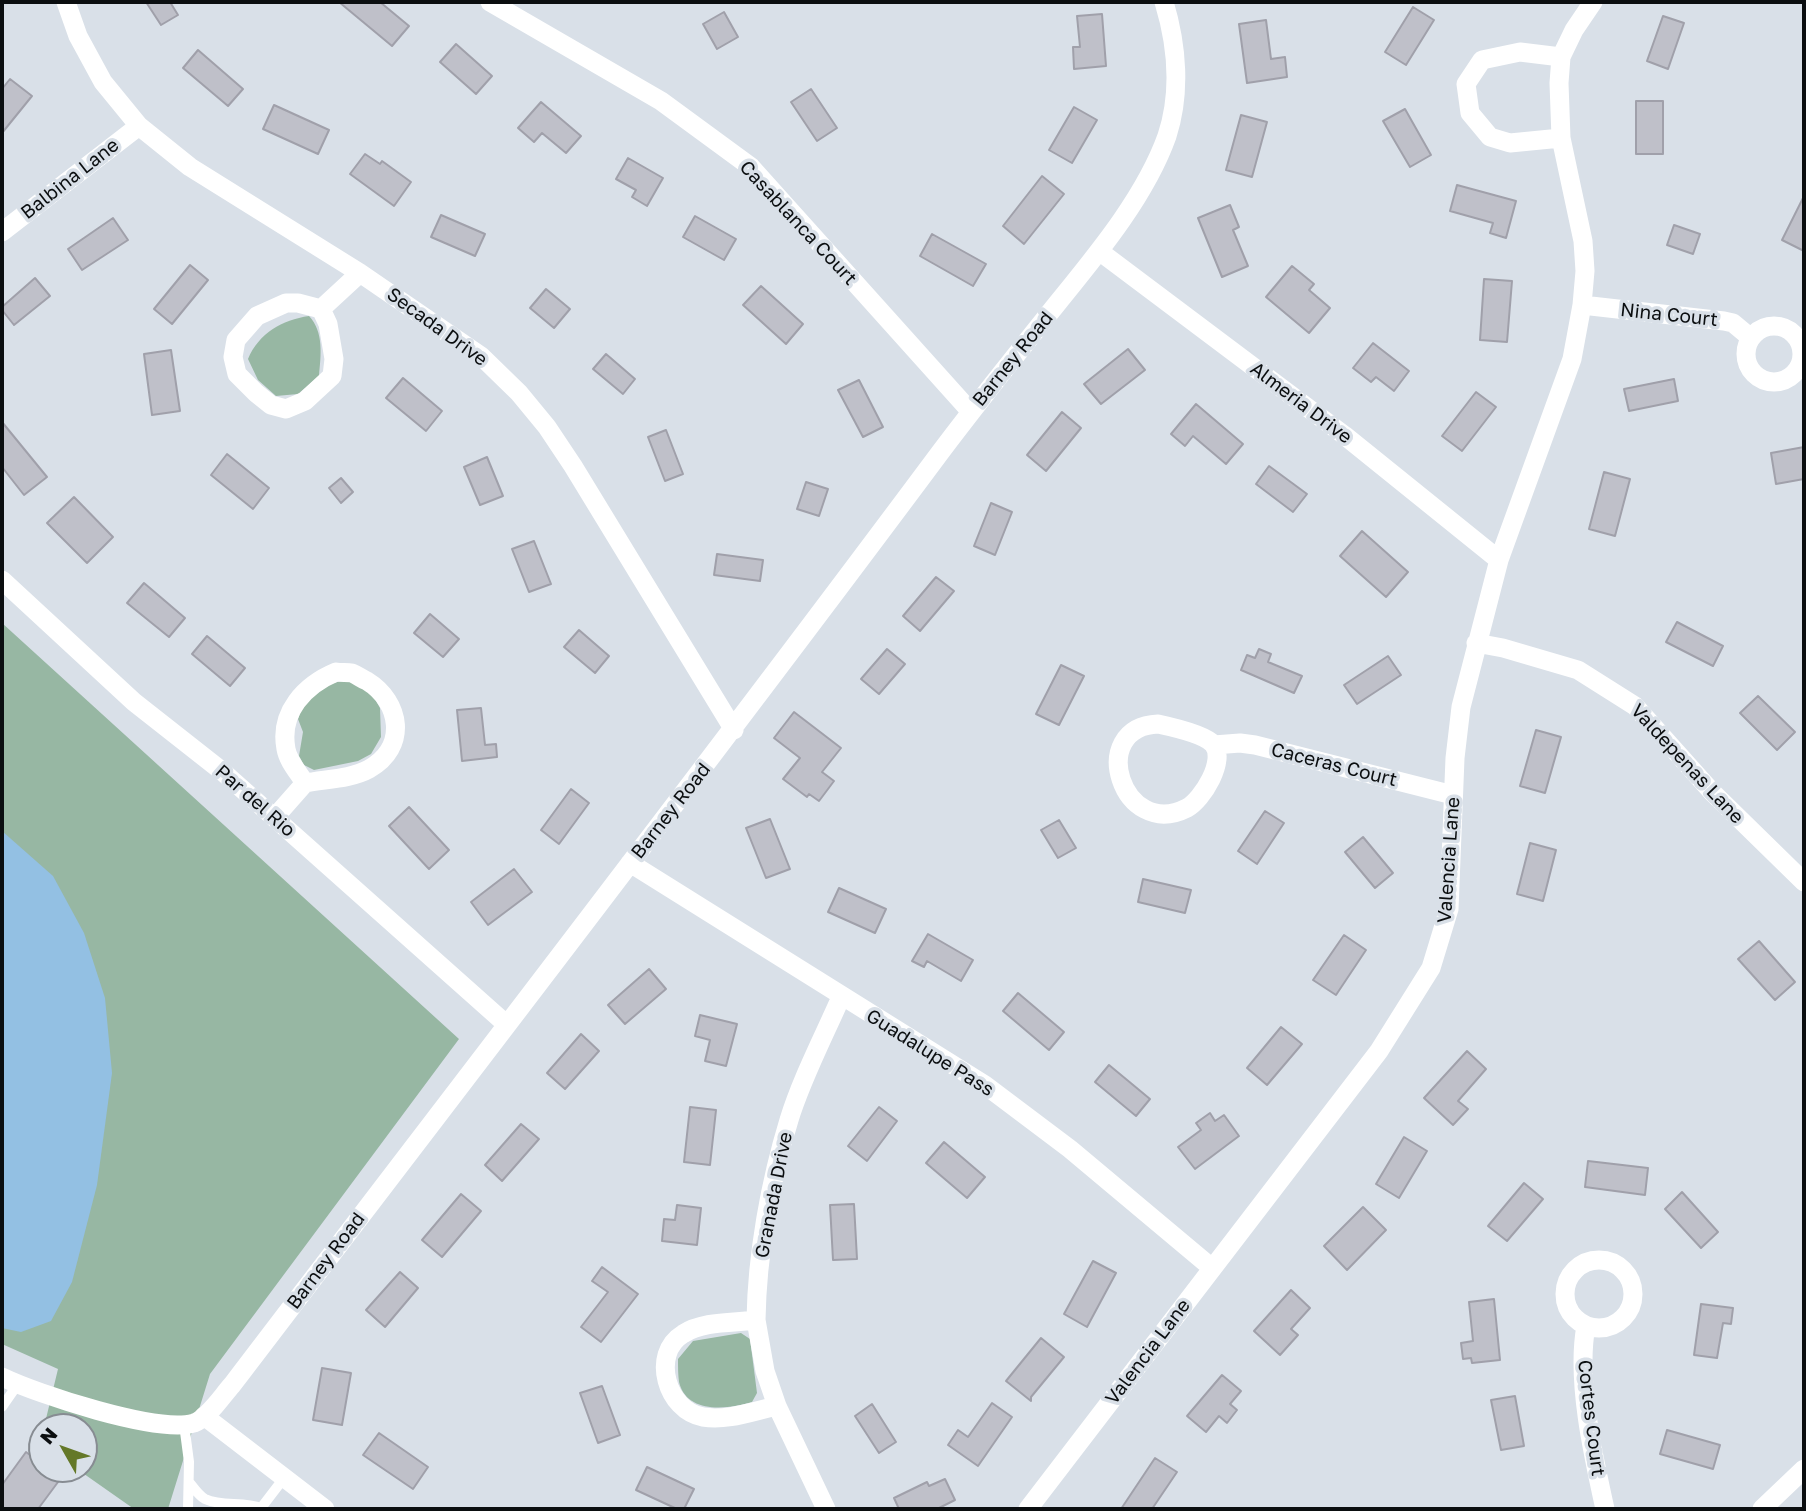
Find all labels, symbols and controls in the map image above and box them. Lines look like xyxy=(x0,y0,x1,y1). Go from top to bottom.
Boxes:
street label: Balbina Lane xyxy=(17,134,123,224)
street label: Casablanca Court xyxy=(735,156,861,290)
street label: Secada Drive xyxy=(382,283,492,371)
street label: Nina Court xyxy=(1619,299,1719,331)
street label: Barney Road xyxy=(968,307,1058,411)
street label: Almeria Drive xyxy=(1246,357,1356,449)
street label: Valdepenas Lane xyxy=(1626,699,1748,829)
street label: Caceras Court xyxy=(1269,738,1399,792)
street label: Barney Road xyxy=(627,759,715,863)
street label: Par del Rio xyxy=(211,760,299,842)
street label: Valencia Lane xyxy=(1433,796,1465,924)
street label: Guadalupe Pass xyxy=(862,1005,998,1101)
street label: Granada Drive xyxy=(751,1130,797,1260)
street label: Barney Road xyxy=(282,1208,370,1314)
street label: Valencia Lane xyxy=(1101,1295,1195,1409)
street label: Cortes Court xyxy=(1573,1359,1609,1477)
north arrow xyxy=(28,1413,98,1483)
text: N xyxy=(35,1423,62,1448)

